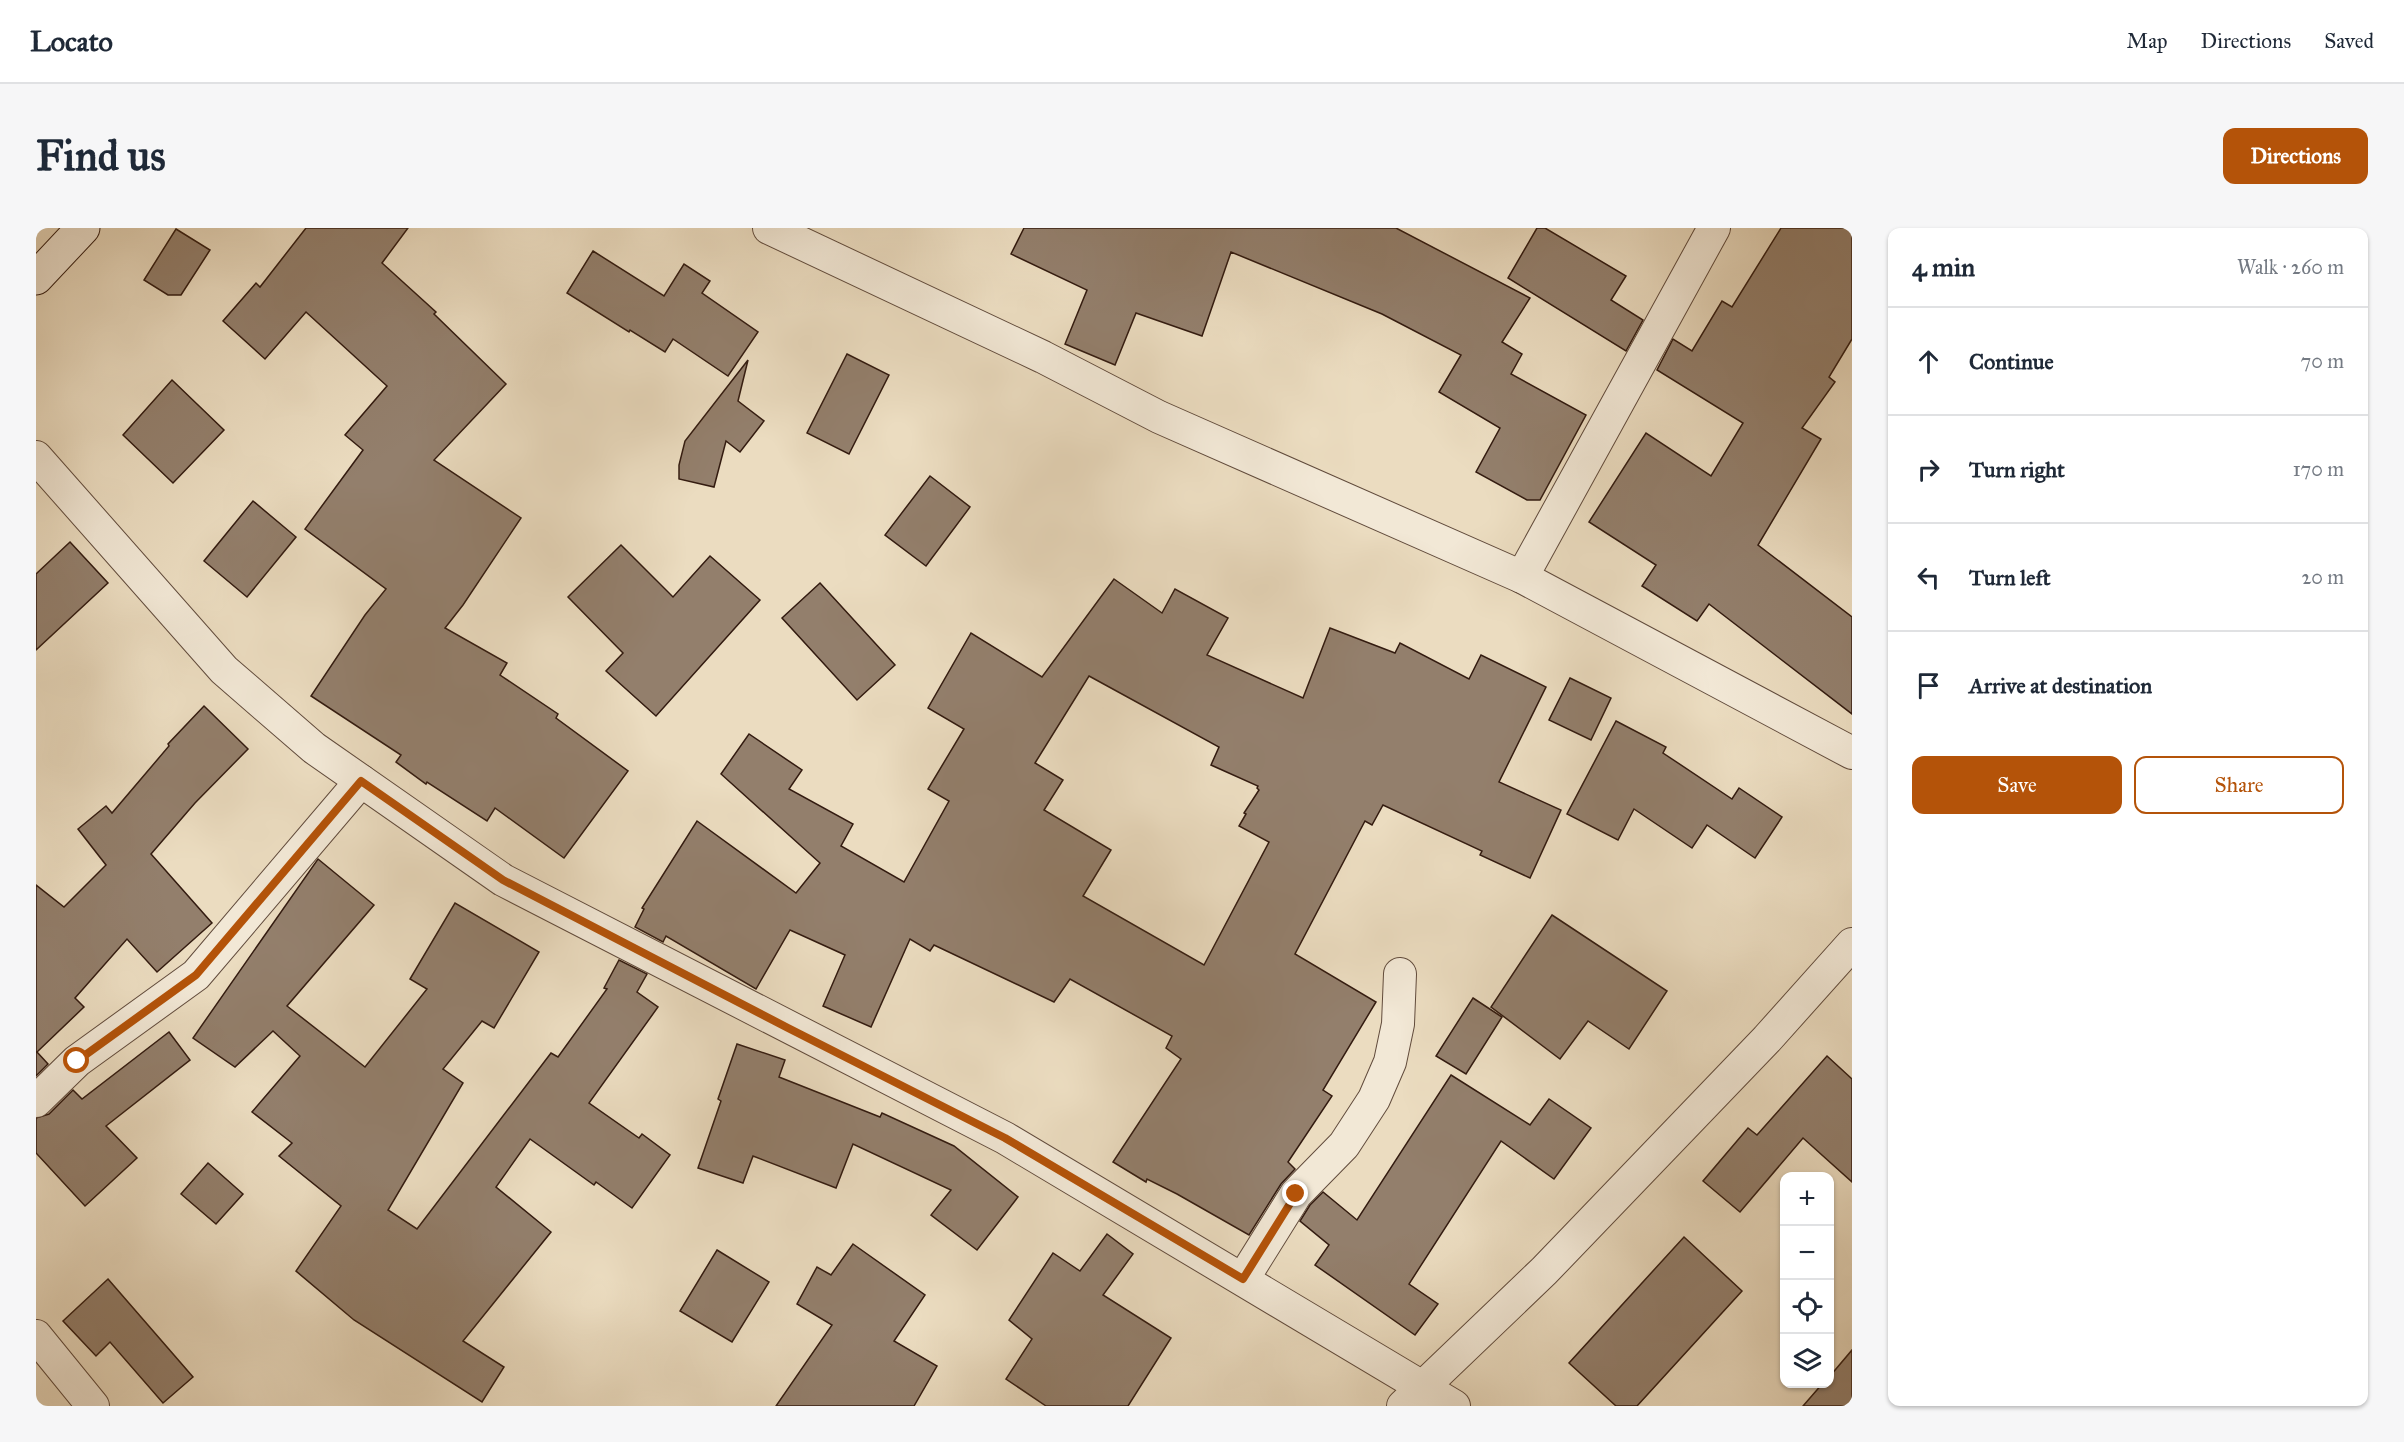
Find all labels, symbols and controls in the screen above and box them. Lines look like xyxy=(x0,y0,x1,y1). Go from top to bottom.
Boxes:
text: Locato xyxy=(30,24,113,59)
text: Map xyxy=(2127,28,2168,54)
text: Directions xyxy=(2201,28,2291,54)
text: Saved xyxy=(2324,28,2374,54)
button: Directions xyxy=(2223,128,2368,184)
text: Find us xyxy=(36,130,166,182)
text: 4 min xyxy=(1912,251,1975,283)
text: Walk · 260 m xyxy=(2237,255,2344,279)
icon: ahead xyxy=(1912,345,1945,378)
text: Continue xyxy=(1969,348,2054,375)
text: 70 m xyxy=(2301,349,2344,373)
icon: right xyxy=(1912,453,1945,486)
text: Turn right xyxy=(1969,456,2065,483)
text: 170 m xyxy=(2293,457,2344,481)
icon: left xyxy=(1912,561,1945,594)
text: Turn left xyxy=(1969,564,2051,591)
text: 20 m xyxy=(2301,565,2344,589)
icon: arrive xyxy=(1912,669,1945,702)
text: Arrive at destination xyxy=(1969,672,2152,699)
button: Save xyxy=(1912,756,2122,814)
button: Share xyxy=(2134,756,2344,814)
route start xyxy=(63,1047,89,1073)
map controls xyxy=(1780,1172,1834,1388)
button: + xyxy=(1780,1172,1834,1226)
route end xyxy=(1282,1180,1308,1206)
button: − xyxy=(1780,1226,1834,1280)
button: locate xyxy=(1780,1280,1834,1334)
button: layers xyxy=(1780,1334,1834,1388)

